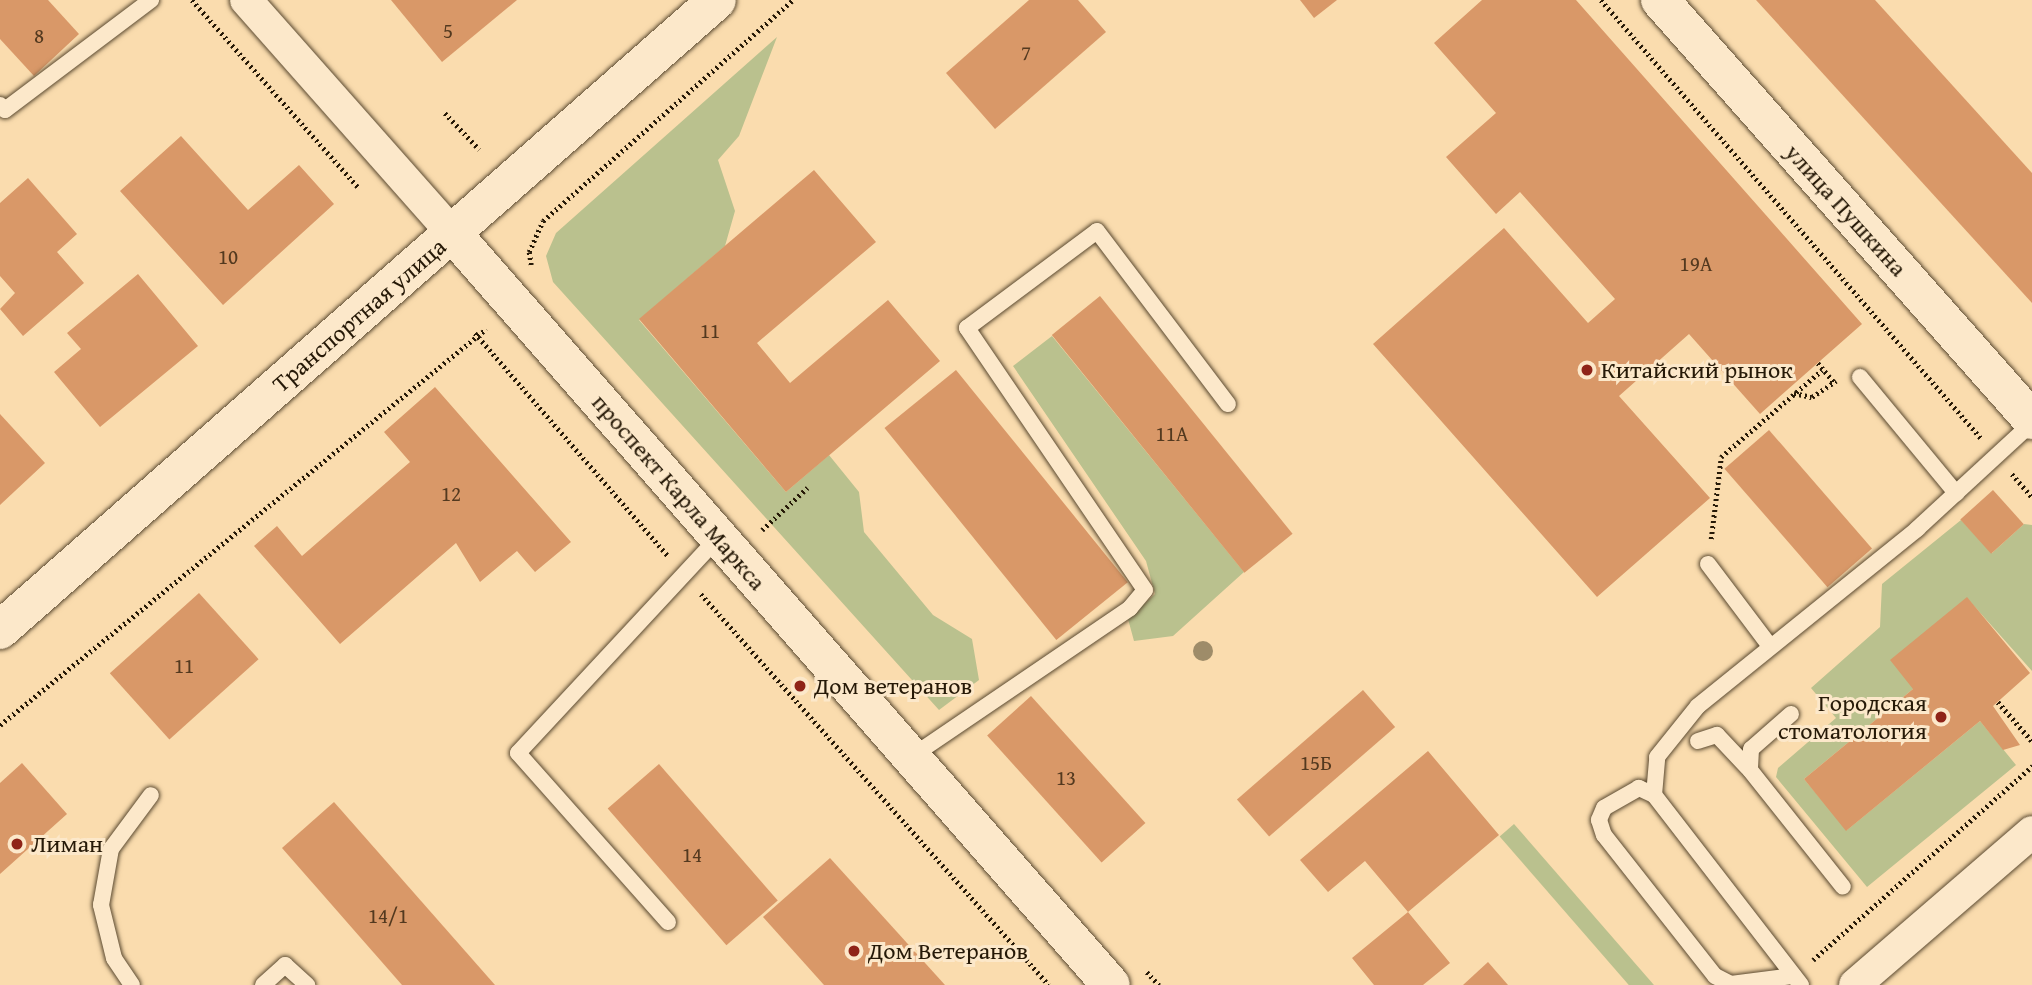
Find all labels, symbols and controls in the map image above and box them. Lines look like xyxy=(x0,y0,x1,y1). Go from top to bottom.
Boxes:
house number: 5 xyxy=(443,18,453,44)
house number: 8 xyxy=(34,23,44,49)
house number: 7 xyxy=(1021,40,1031,66)
street label: улица Пушкина xyxy=(1779,138,1913,282)
street label: Транспортная улица xyxy=(266,232,452,398)
house number: 10 xyxy=(218,244,238,270)
house number: 19А xyxy=(1680,251,1712,277)
house number: 11 xyxy=(700,318,720,344)
place label: Китайский рынок xyxy=(1601,356,1793,384)
marker: Китайский рынок xyxy=(1579,362,1595,378)
street label: проспект Карла Маркса xyxy=(586,388,772,596)
house number: 11А xyxy=(1156,421,1188,447)
house number: 12 xyxy=(441,481,461,507)
house number: 11 xyxy=(174,653,194,679)
place label: Дом ветеранов xyxy=(814,672,972,700)
marker: Дом ветеранов xyxy=(792,678,808,694)
place label: Городская стоматология xyxy=(1778,689,1927,745)
marker: Городская стоматология xyxy=(1933,709,1949,725)
house number: 15Б xyxy=(1300,750,1332,776)
house number: 13 xyxy=(1056,765,1076,791)
place label: Лиман xyxy=(31,830,103,858)
marker: Лиман xyxy=(9,836,25,852)
house number: 14 xyxy=(682,842,702,868)
house number: 14/1 xyxy=(368,903,408,929)
place label: Дом Ветеранов xyxy=(868,937,1028,965)
marker: Дом Ветеранов xyxy=(846,943,862,959)

